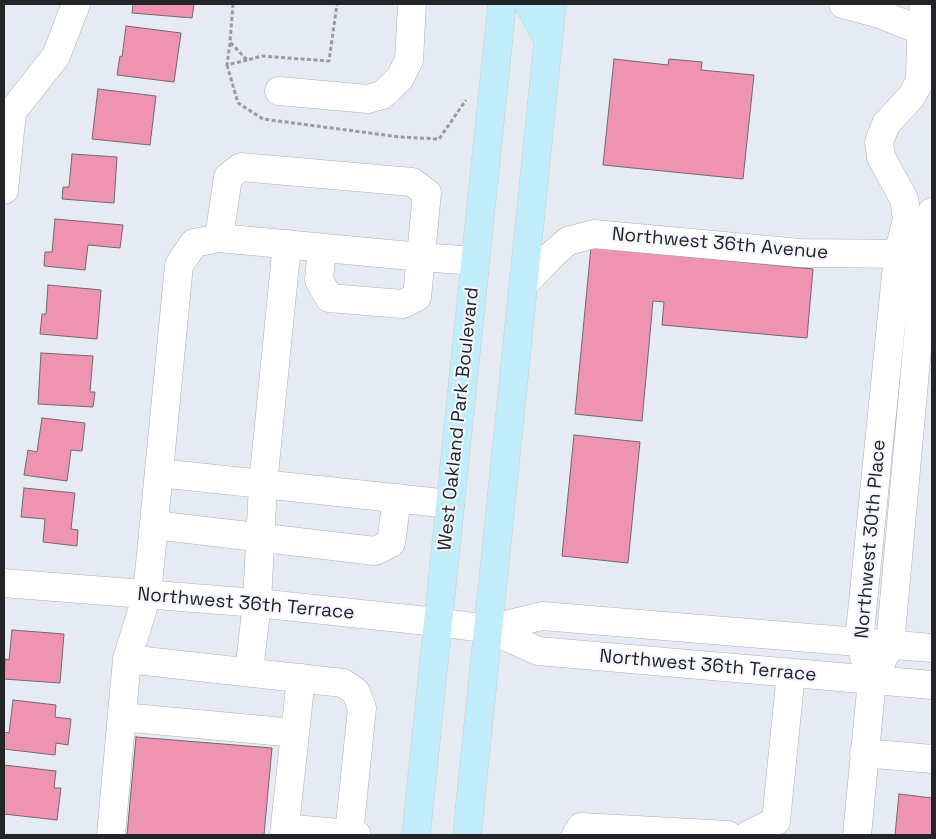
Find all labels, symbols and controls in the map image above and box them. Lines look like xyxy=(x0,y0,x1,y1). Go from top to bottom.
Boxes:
street label: Northwest 36th Avenue xyxy=(611,223,829,265)
street label: West Oakland Park Boulevard xyxy=(434,286,484,552)
street label: Northwest 30th Place xyxy=(851,438,891,640)
street label: Northwest 36th Terrace xyxy=(137,583,355,625)
street label: Northwest 36th Terrace xyxy=(599,645,817,687)

